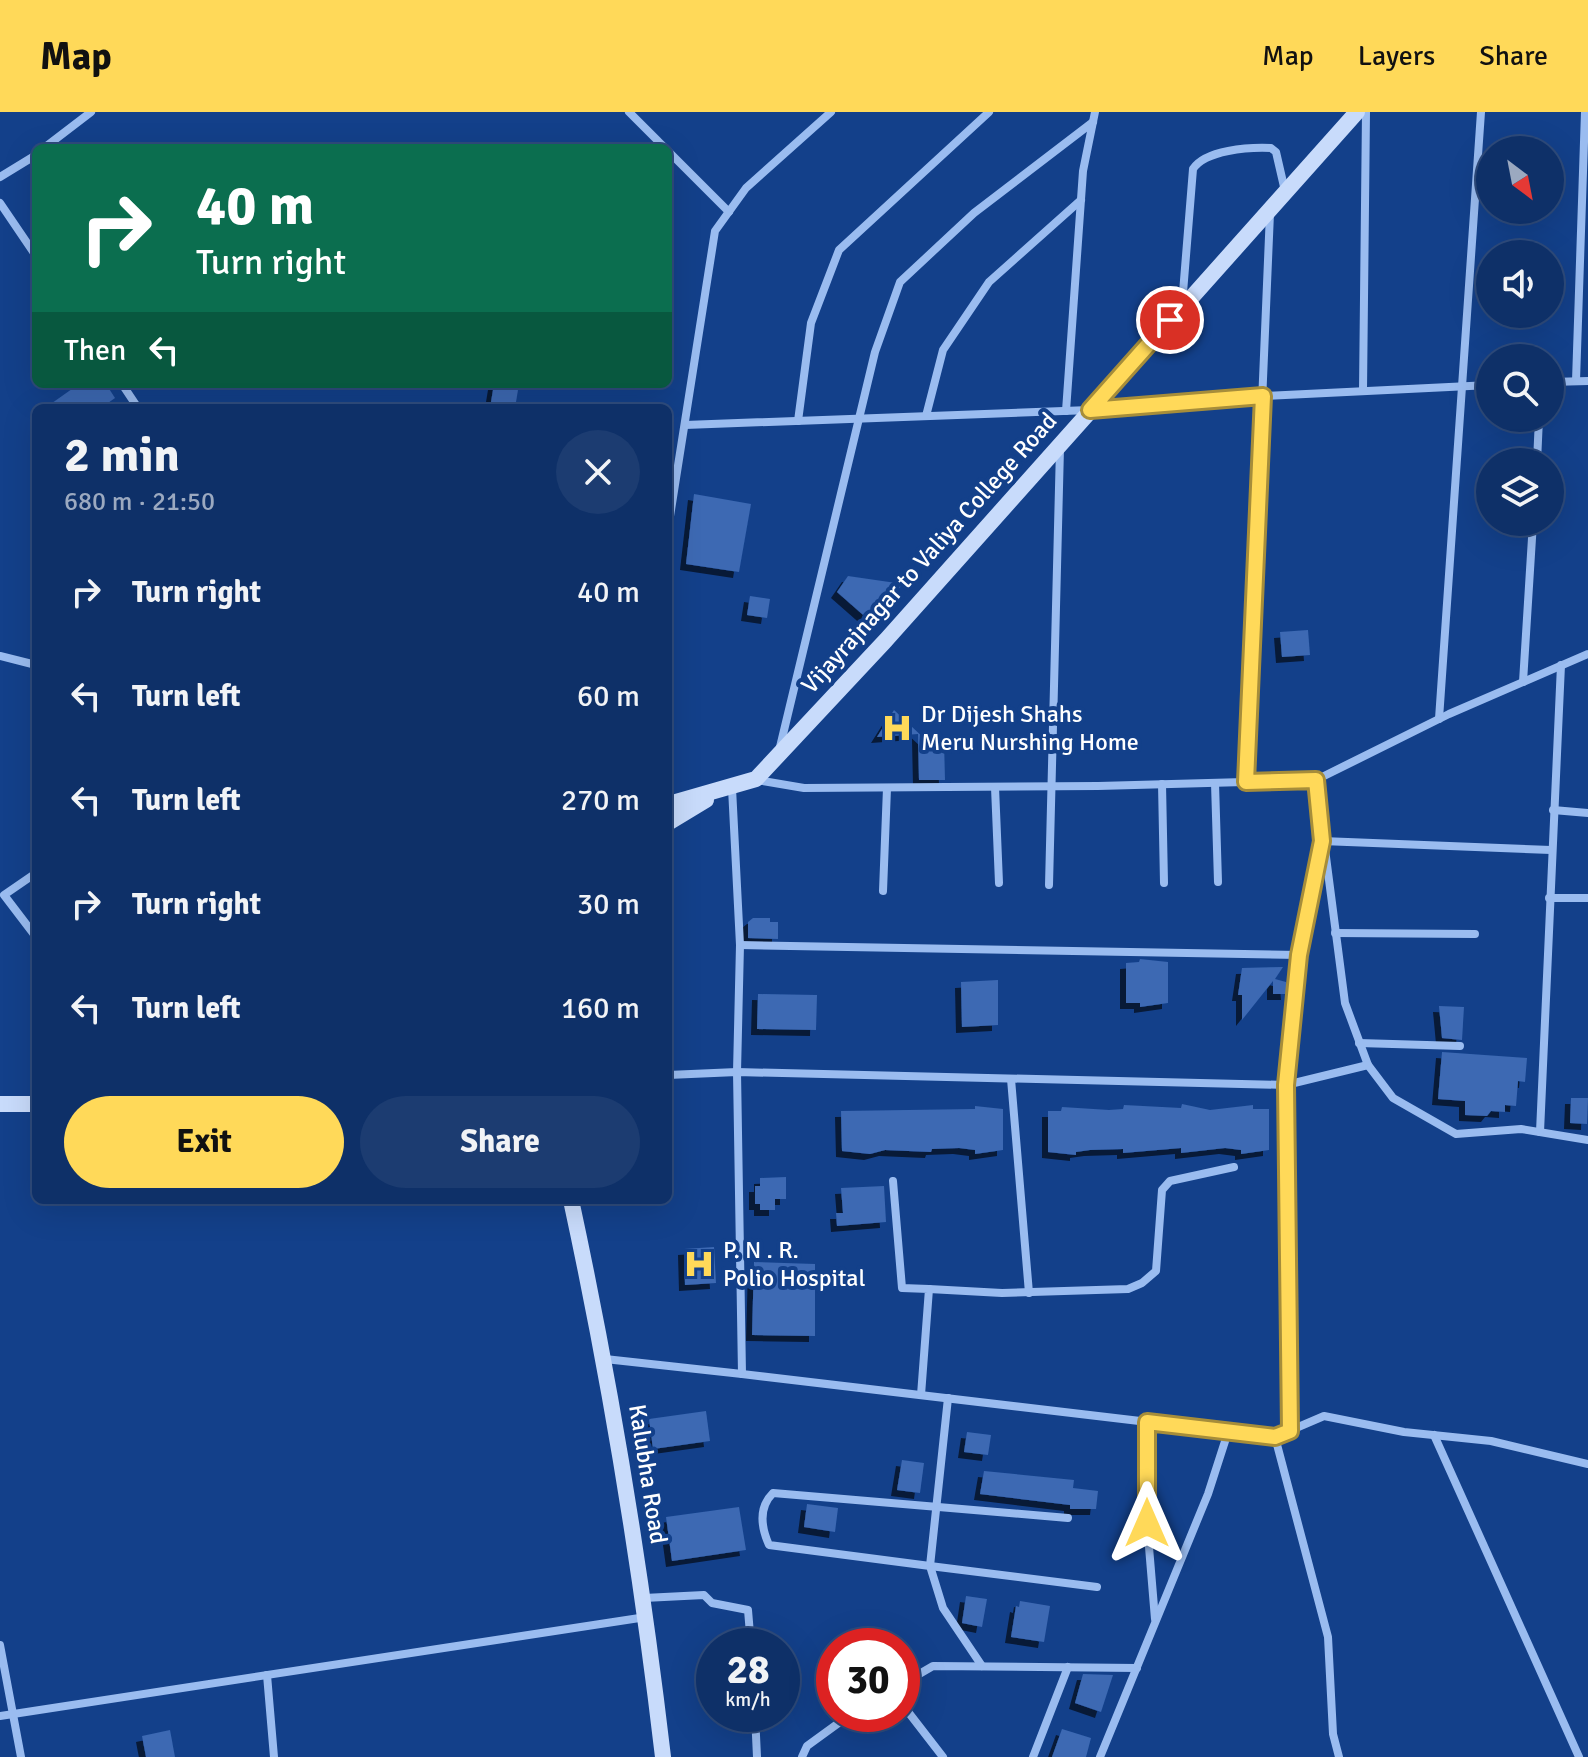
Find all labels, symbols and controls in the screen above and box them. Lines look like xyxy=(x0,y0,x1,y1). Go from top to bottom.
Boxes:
text: Map xyxy=(40,33,112,80)
text: Map xyxy=(1262,39,1314,73)
text: Layers xyxy=(1358,39,1435,73)
text: Share xyxy=(1479,39,1548,73)
north arrow xyxy=(1476,136,1564,224)
map controls xyxy=(1476,136,1564,536)
text: 40 m xyxy=(196,171,314,240)
icon: right xyxy=(64,176,168,280)
text: Turn right xyxy=(196,240,346,285)
button: sound xyxy=(1476,240,1564,328)
pin xyxy=(1136,286,1204,354)
icon: arrive xyxy=(1148,298,1192,342)
icon: left xyxy=(142,328,186,372)
text: Then xyxy=(64,332,126,369)
button: search xyxy=(1476,344,1564,432)
street label: Vijayrajnagar to Valiya College Road xyxy=(795,406,1063,700)
text: 2 min xyxy=(64,426,180,485)
button: close xyxy=(556,430,640,514)
button: layers xyxy=(1476,448,1564,536)
text: 680 m · 21:50 xyxy=(64,486,215,518)
icon: right xyxy=(64,570,108,614)
text: Turn right xyxy=(132,574,261,611)
text: 40 m xyxy=(577,574,640,611)
icon: left xyxy=(64,674,108,718)
text: Turn left xyxy=(132,678,241,715)
text: 60 m xyxy=(577,678,640,715)
place label: Dr Dijesh Shahs Meru Nurshing Home xyxy=(921,699,1139,757)
hospital icon: Dr Dijesh Shahs Meru Nurshing Home xyxy=(880,711,914,745)
icon: left xyxy=(64,778,108,822)
text: Turn left xyxy=(132,782,241,819)
text: 270 m xyxy=(561,782,640,819)
icon: right xyxy=(64,882,108,926)
text: Turn right xyxy=(132,886,261,923)
text: 30 m xyxy=(577,886,640,923)
icon: left xyxy=(64,986,108,1030)
text: Turn left xyxy=(132,990,241,1027)
text: 160 m xyxy=(561,990,640,1027)
button: Exit xyxy=(64,1096,344,1188)
button: Share xyxy=(360,1096,640,1188)
place label: P. N . R. Polio Hospital xyxy=(723,1235,866,1293)
hospital icon: P. N . R. Polio Hospital xyxy=(682,1247,716,1281)
street label: Kalubha Road xyxy=(622,1402,674,1546)
position arrow xyxy=(1105,1481,1189,1565)
speed limit sign: 30 xyxy=(816,1628,920,1732)
text: 28 xyxy=(726,1645,770,1695)
text: km/h xyxy=(725,1687,771,1712)

